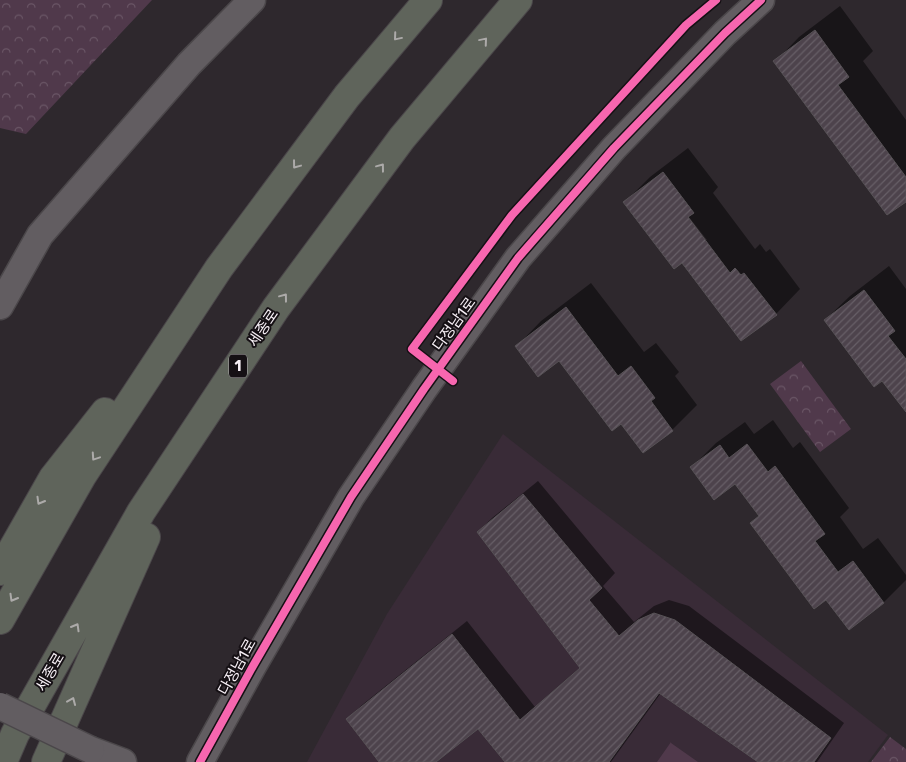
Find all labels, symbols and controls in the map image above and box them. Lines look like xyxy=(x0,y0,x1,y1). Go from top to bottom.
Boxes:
one-way arrow xyxy=(393,32,402,41)
one-way arrow xyxy=(478,37,487,46)
one-way arrow xyxy=(293,159,302,169)
one-way arrow xyxy=(375,163,384,172)
one-way arrow xyxy=(278,293,287,303)
street label: 다정남1로 xyxy=(429,294,479,354)
street label: 세종로 xyxy=(244,306,282,350)
road number: 1 xyxy=(229,354,247,378)
one-way arrow xyxy=(91,452,101,461)
one-way arrow xyxy=(36,495,46,504)
one-way arrow xyxy=(9,592,19,601)
one-way arrow xyxy=(69,623,79,632)
street label: 다정남1로 xyxy=(214,636,260,698)
street label: 세종로 xyxy=(32,650,68,694)
one-way arrow xyxy=(66,697,77,706)

